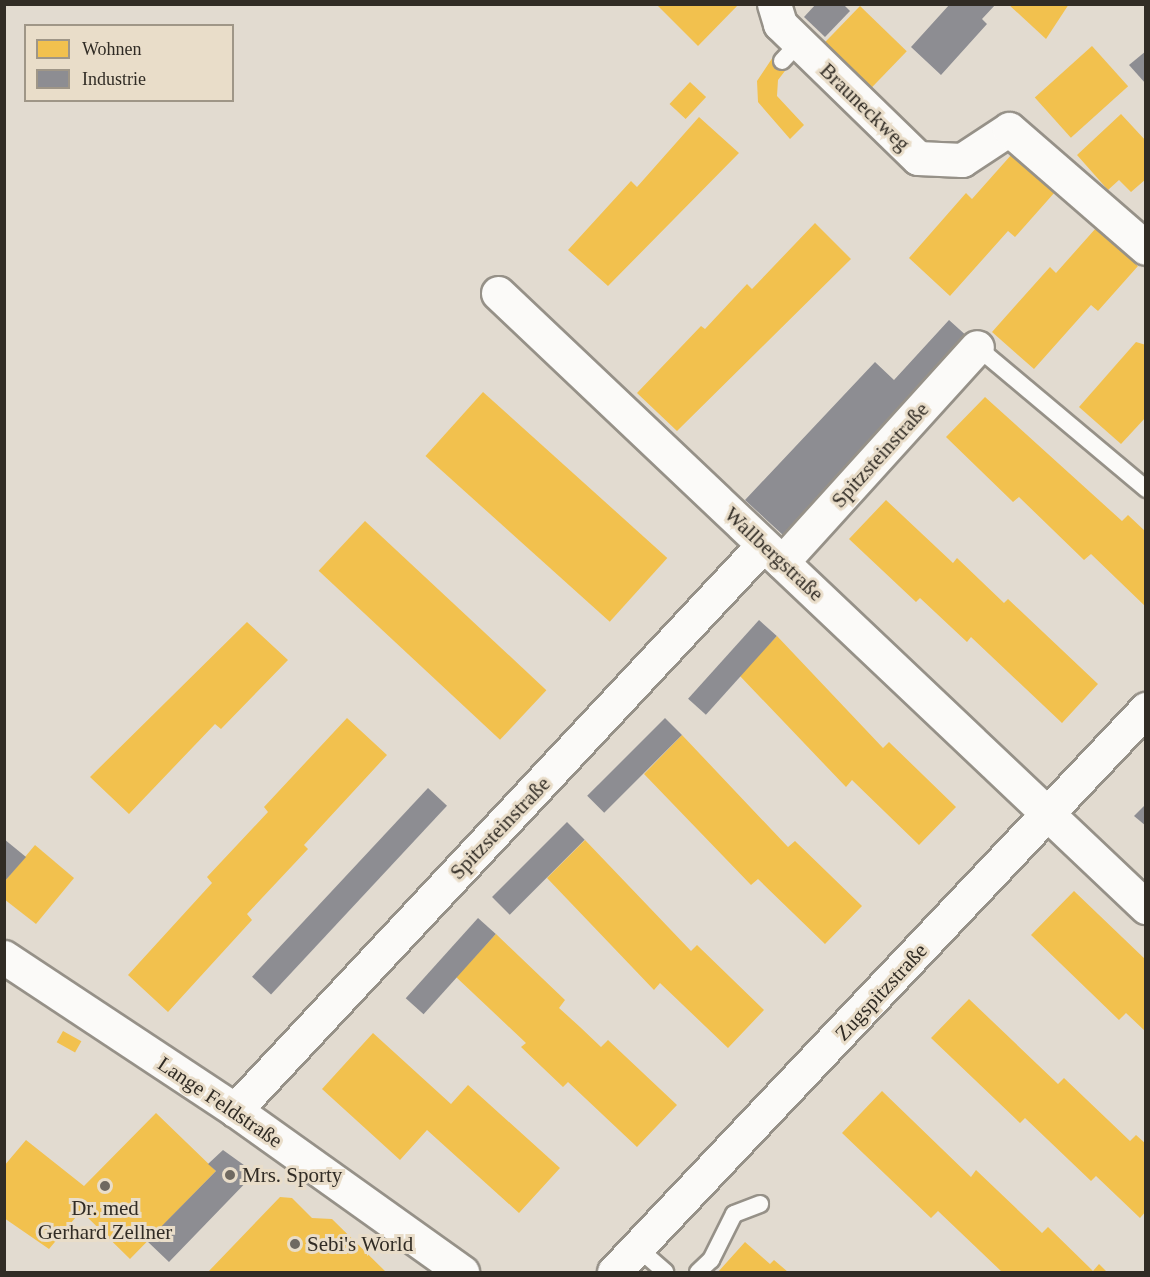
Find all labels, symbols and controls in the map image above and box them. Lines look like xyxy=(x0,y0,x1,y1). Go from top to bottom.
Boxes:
legend xyxy=(24,24,234,102)
text: Wohnen xyxy=(82,39,142,59)
street label: Brauneckweg xyxy=(815,58,915,156)
text: Industrie xyxy=(82,69,146,89)
street label: Spitzsteinstraße xyxy=(826,397,934,513)
street label: Wallbergstraße xyxy=(719,502,829,606)
street label: Spitzsteinstraße xyxy=(445,771,555,885)
street label: Zugspitzstraße xyxy=(830,938,932,1046)
street label: Lange Feldstraße xyxy=(153,1051,287,1153)
place label: Mrs. Sporty xyxy=(242,1162,342,1188)
marker: Mrs. Sporty xyxy=(223,1168,237,1182)
marker: Dr. med Gerhard Zellner xyxy=(98,1179,112,1193)
place label: Dr. med Gerhard Zellner xyxy=(38,1195,172,1245)
place label: Sebi's World xyxy=(307,1231,414,1257)
marker: Sebi's World xyxy=(288,1237,302,1251)

